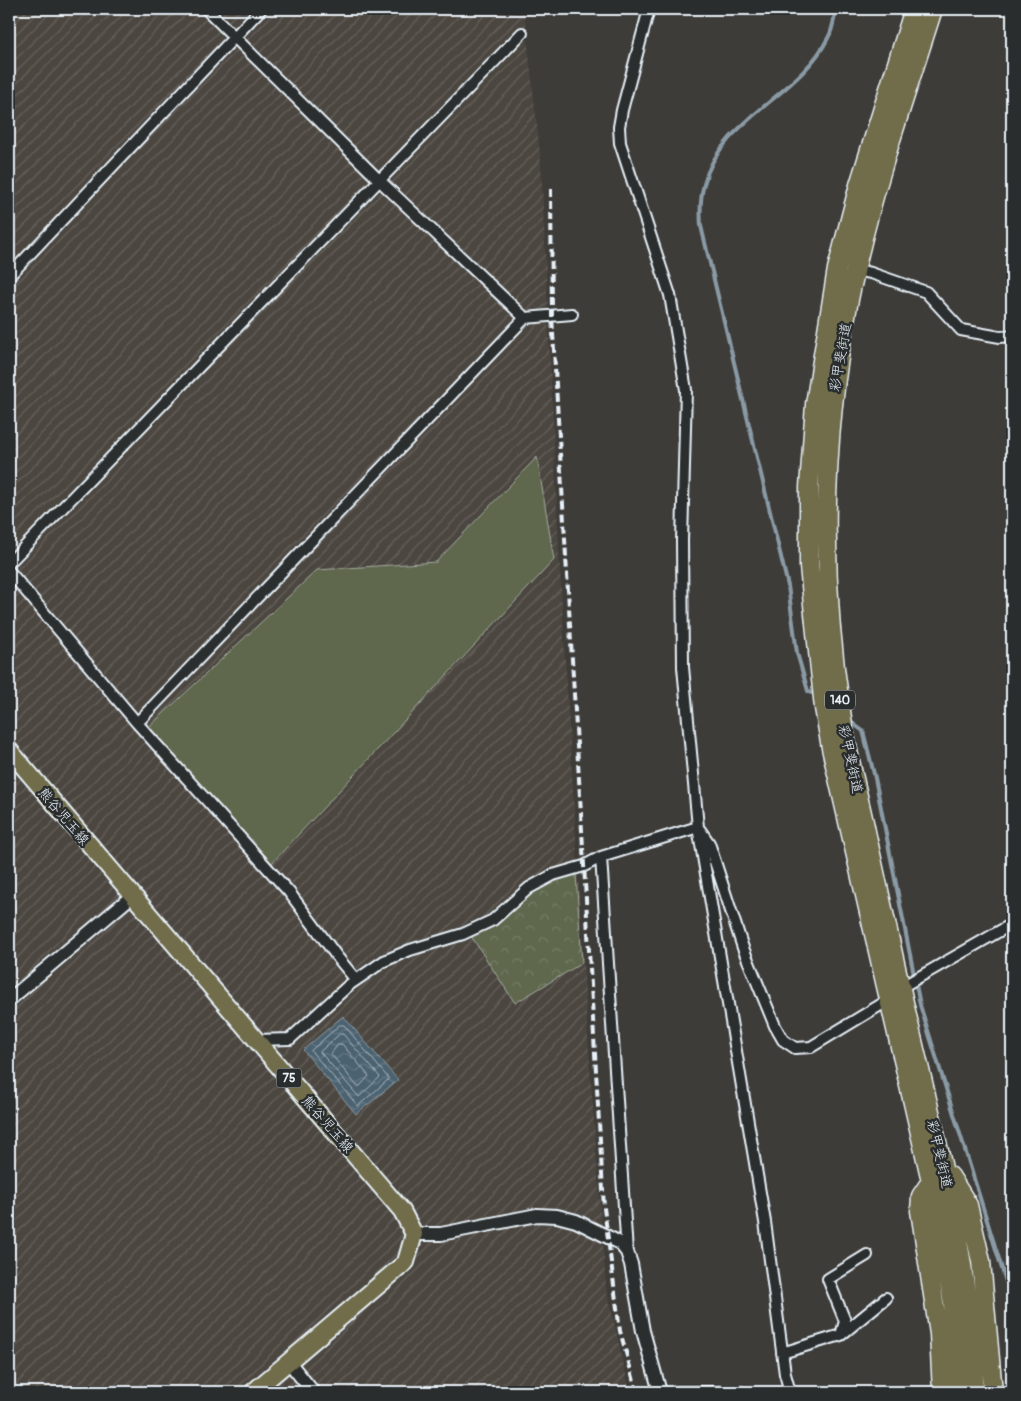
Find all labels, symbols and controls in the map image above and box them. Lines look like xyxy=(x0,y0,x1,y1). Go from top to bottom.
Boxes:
street label: 彩甲斐街道 xyxy=(826,321,855,393)
road number: 140 xyxy=(825,690,855,710)
street label: 彩甲斐街道 xyxy=(835,723,866,795)
street label: 熊谷児玉線 xyxy=(35,784,93,849)
road number: 75 xyxy=(276,1068,302,1088)
street label: 熊谷児玉線 xyxy=(298,1092,357,1156)
street label: 彩甲斐街道 xyxy=(923,1118,956,1190)

